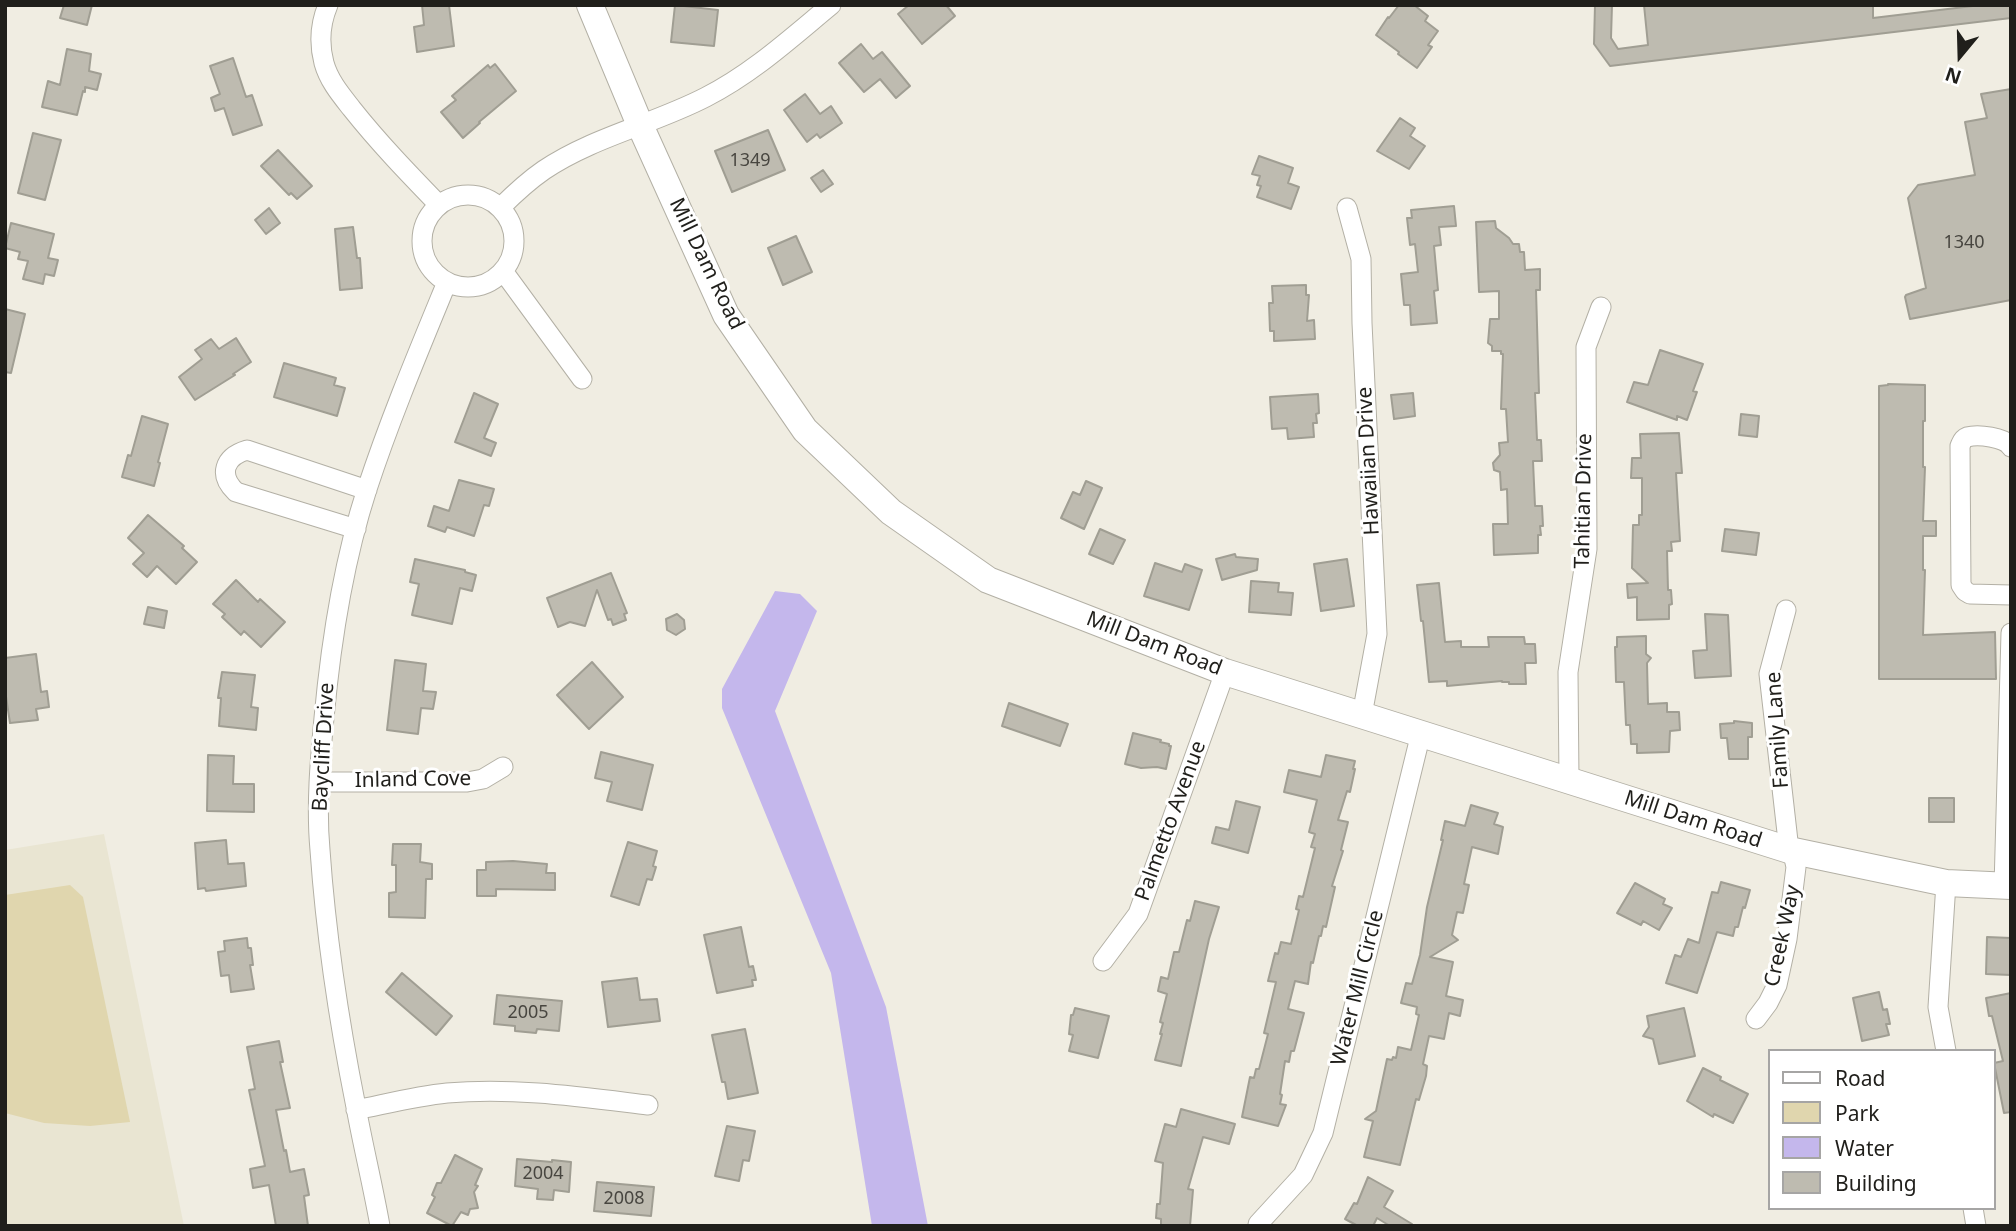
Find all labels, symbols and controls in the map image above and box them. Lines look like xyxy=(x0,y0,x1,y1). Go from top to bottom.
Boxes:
north arrow xyxy=(1925,21,1995,91)
text: N xyxy=(1942,61,1965,91)
house number: 1349 xyxy=(729,150,771,172)
street label: Mill Dam Road xyxy=(663,194,749,334)
house number: 1340 xyxy=(1943,232,1985,254)
street label: Hawaiian Drive xyxy=(1353,386,1385,536)
street label: Tahitian Drive xyxy=(1570,433,1598,569)
street label: Mill Dam Road xyxy=(1083,607,1225,681)
street label: Family Lane xyxy=(1761,671,1795,789)
street label: Baycliff Drive xyxy=(308,682,340,812)
street label: Palmetto Avenue xyxy=(1130,738,1212,904)
street label: Inland Cove xyxy=(354,766,472,794)
street label: Mill Dam Road xyxy=(1621,786,1765,854)
street label: Creek Way xyxy=(1760,883,1806,989)
street label: Water Mill Circle xyxy=(1326,908,1390,1068)
house number: 2005 xyxy=(507,1002,549,1024)
legend xyxy=(1768,1049,1995,1210)
text: Road xyxy=(1835,1064,1885,1092)
text: Park xyxy=(1835,1099,1879,1127)
text: Water xyxy=(1835,1134,1894,1162)
house number: 2004 xyxy=(522,1163,564,1185)
text: Building xyxy=(1835,1169,1917,1197)
house number: 2008 xyxy=(603,1188,645,1210)

